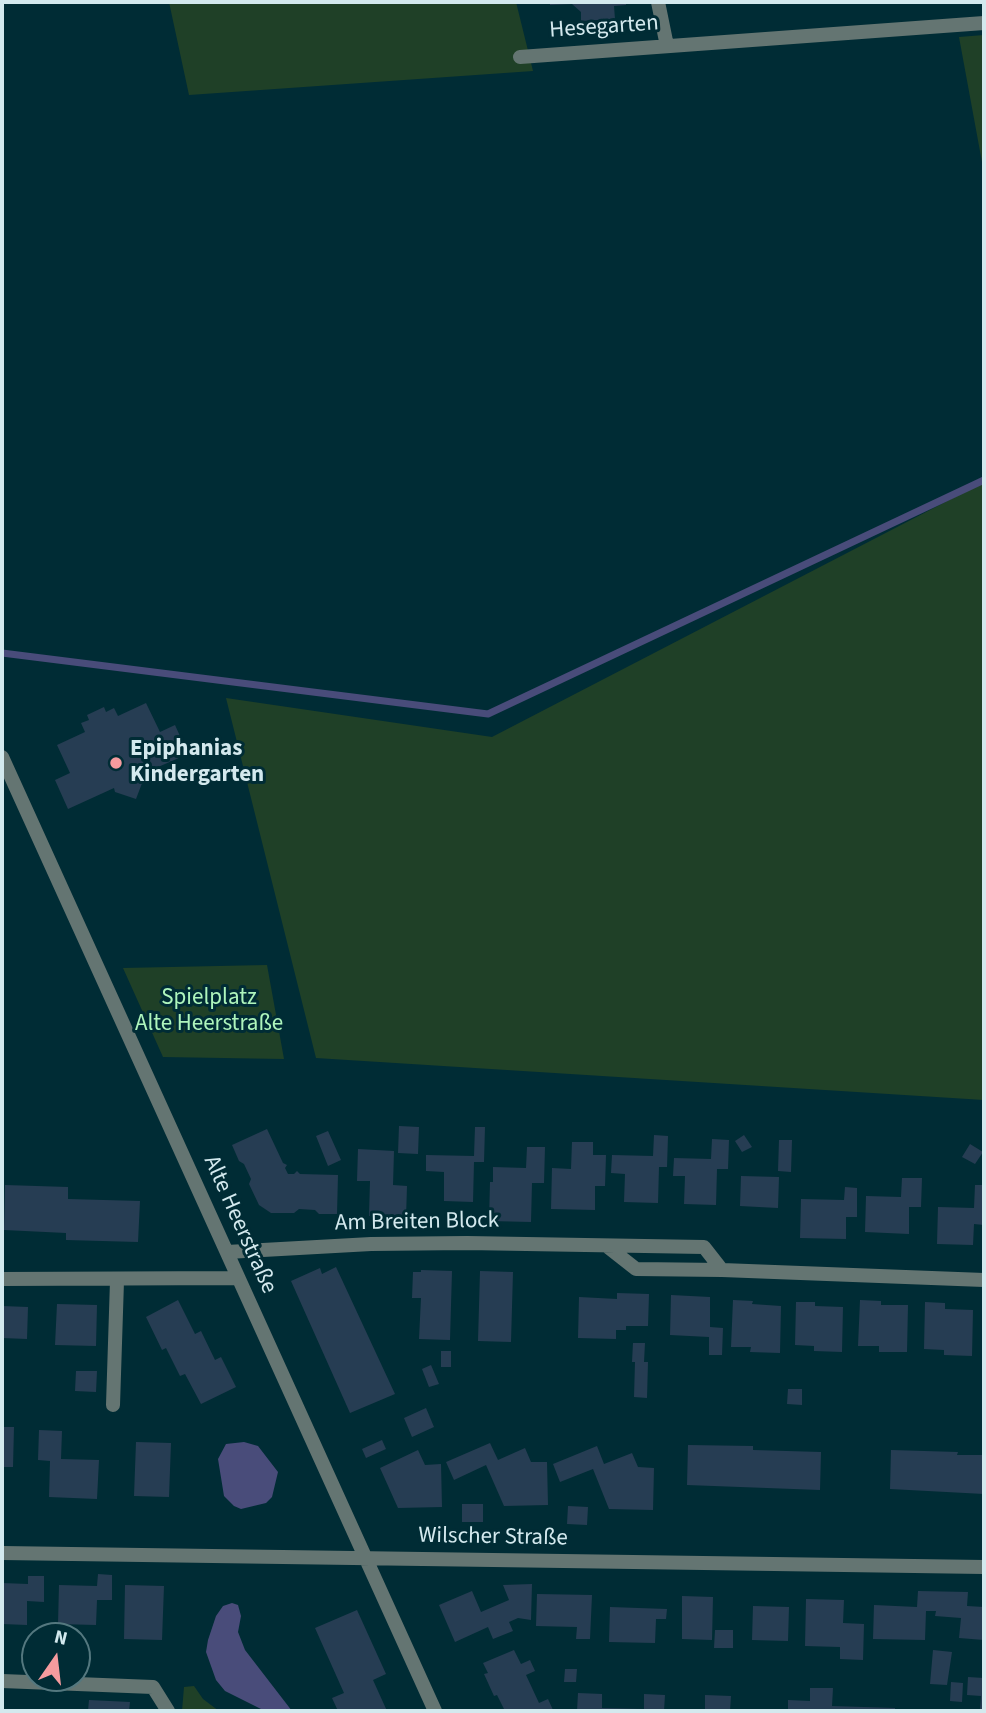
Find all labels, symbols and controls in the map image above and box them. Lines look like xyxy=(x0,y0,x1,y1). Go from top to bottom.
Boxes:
street label: Hesegarten xyxy=(548,10,660,46)
place label: Epiphanias Kindergarten xyxy=(130,736,264,790)
marker: Epiphanias Kindergarten xyxy=(108,755,124,771)
park label: Spielplatz Alte Heerstraße xyxy=(135,985,283,1039)
street label: Alte Heerstraße xyxy=(196,1152,282,1298)
street label: Am Breiten Block xyxy=(335,1208,499,1238)
street label: Wilscher Straße xyxy=(418,1523,568,1553)
north arrow xyxy=(21,1622,91,1692)
text: N xyxy=(51,1623,70,1653)

